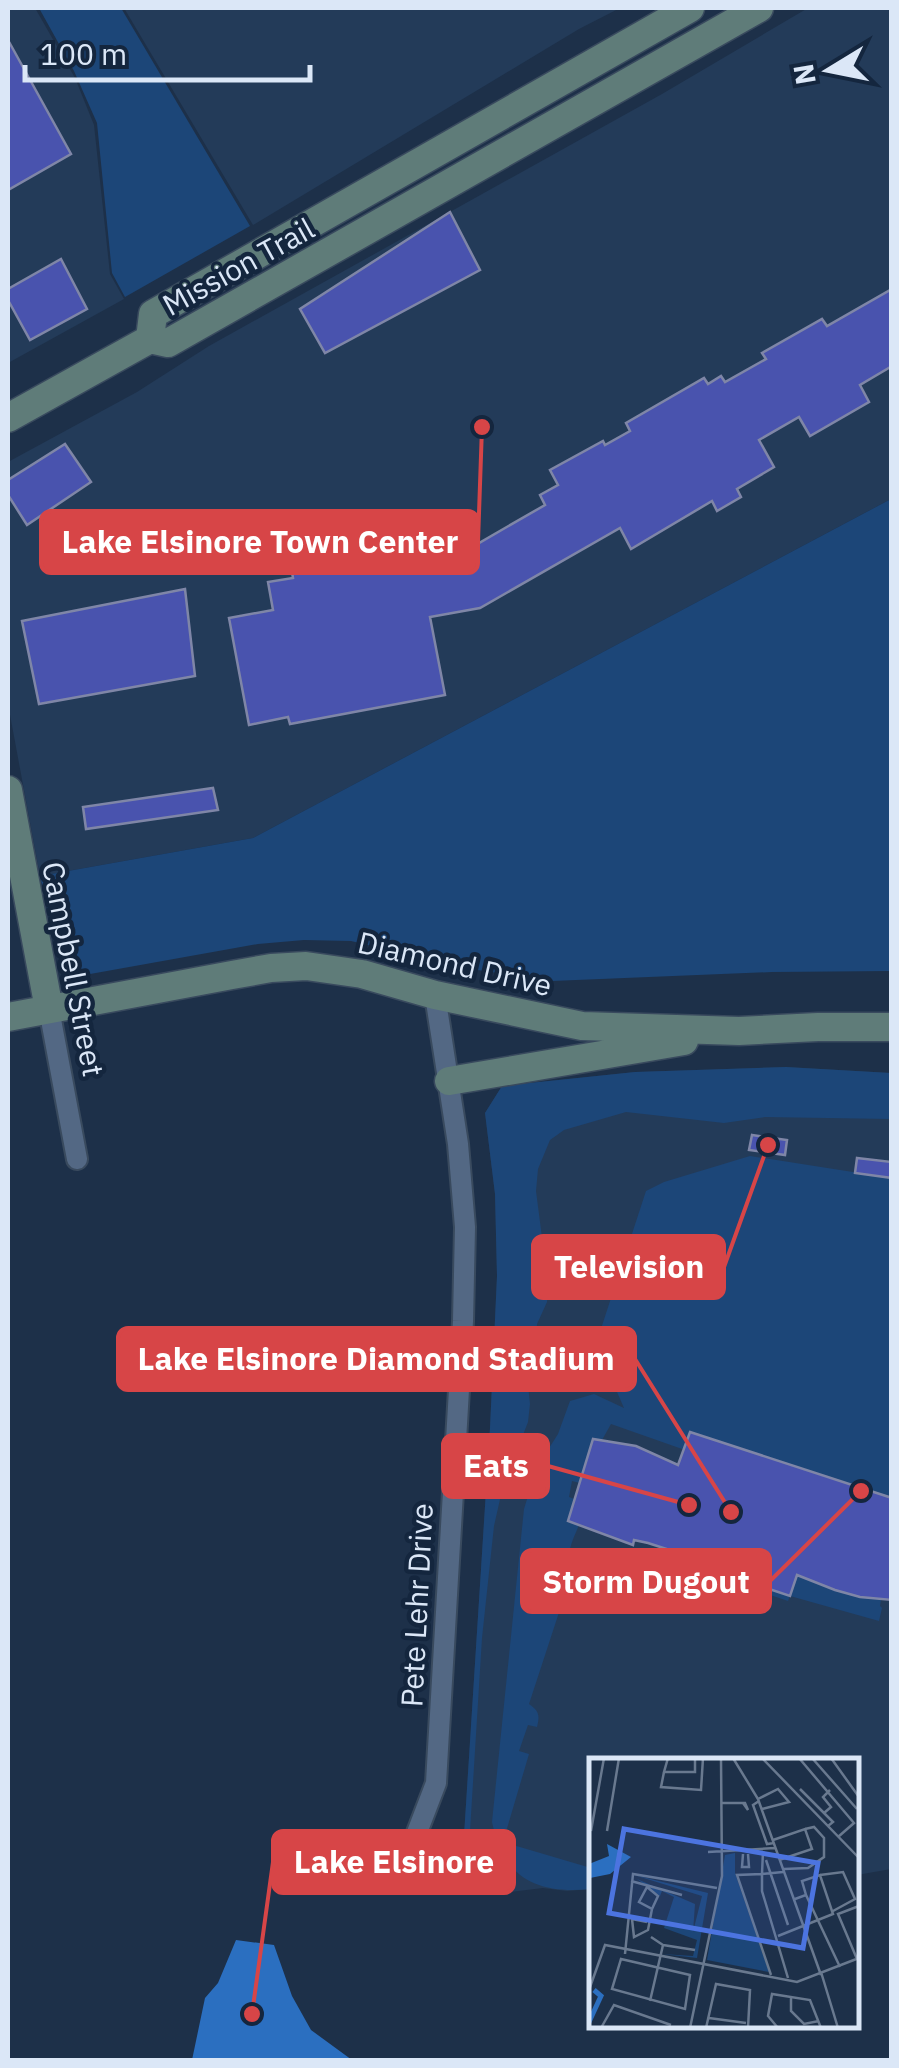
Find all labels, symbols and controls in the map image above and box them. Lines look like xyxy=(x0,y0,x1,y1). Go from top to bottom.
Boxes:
scale bar xyxy=(25,20,310,82)
north arrow xyxy=(779,20,879,120)
text: 100 m xyxy=(40,34,127,73)
text: N xyxy=(784,61,824,88)
street label: Mission Trail xyxy=(155,208,321,324)
callout: Lake Elsinore Town Center xyxy=(41,511,478,573)
text: Lake Elsinore Town Center xyxy=(61,520,459,562)
street label: Campbell Street xyxy=(34,858,114,1080)
street label: Diamond Drive xyxy=(354,922,556,1004)
callout: Television xyxy=(533,1236,724,1298)
text: Television xyxy=(554,1245,704,1287)
callout: Lake Elsinore Diamond Stadium xyxy=(118,1328,635,1390)
text: Lake Elsinore Diamond Stadium xyxy=(137,1337,615,1379)
callout: Eats xyxy=(443,1435,548,1497)
text: Eats xyxy=(463,1444,529,1486)
street label: Pete Lehr Drive xyxy=(391,1502,441,1708)
callout: Storm Dugout xyxy=(522,1550,770,1612)
text: Storm Dugout xyxy=(542,1560,750,1602)
inset map xyxy=(589,1758,859,2028)
callout: Lake Elsinore xyxy=(273,1831,514,1893)
text: Lake Elsinore xyxy=(294,1840,494,1882)

